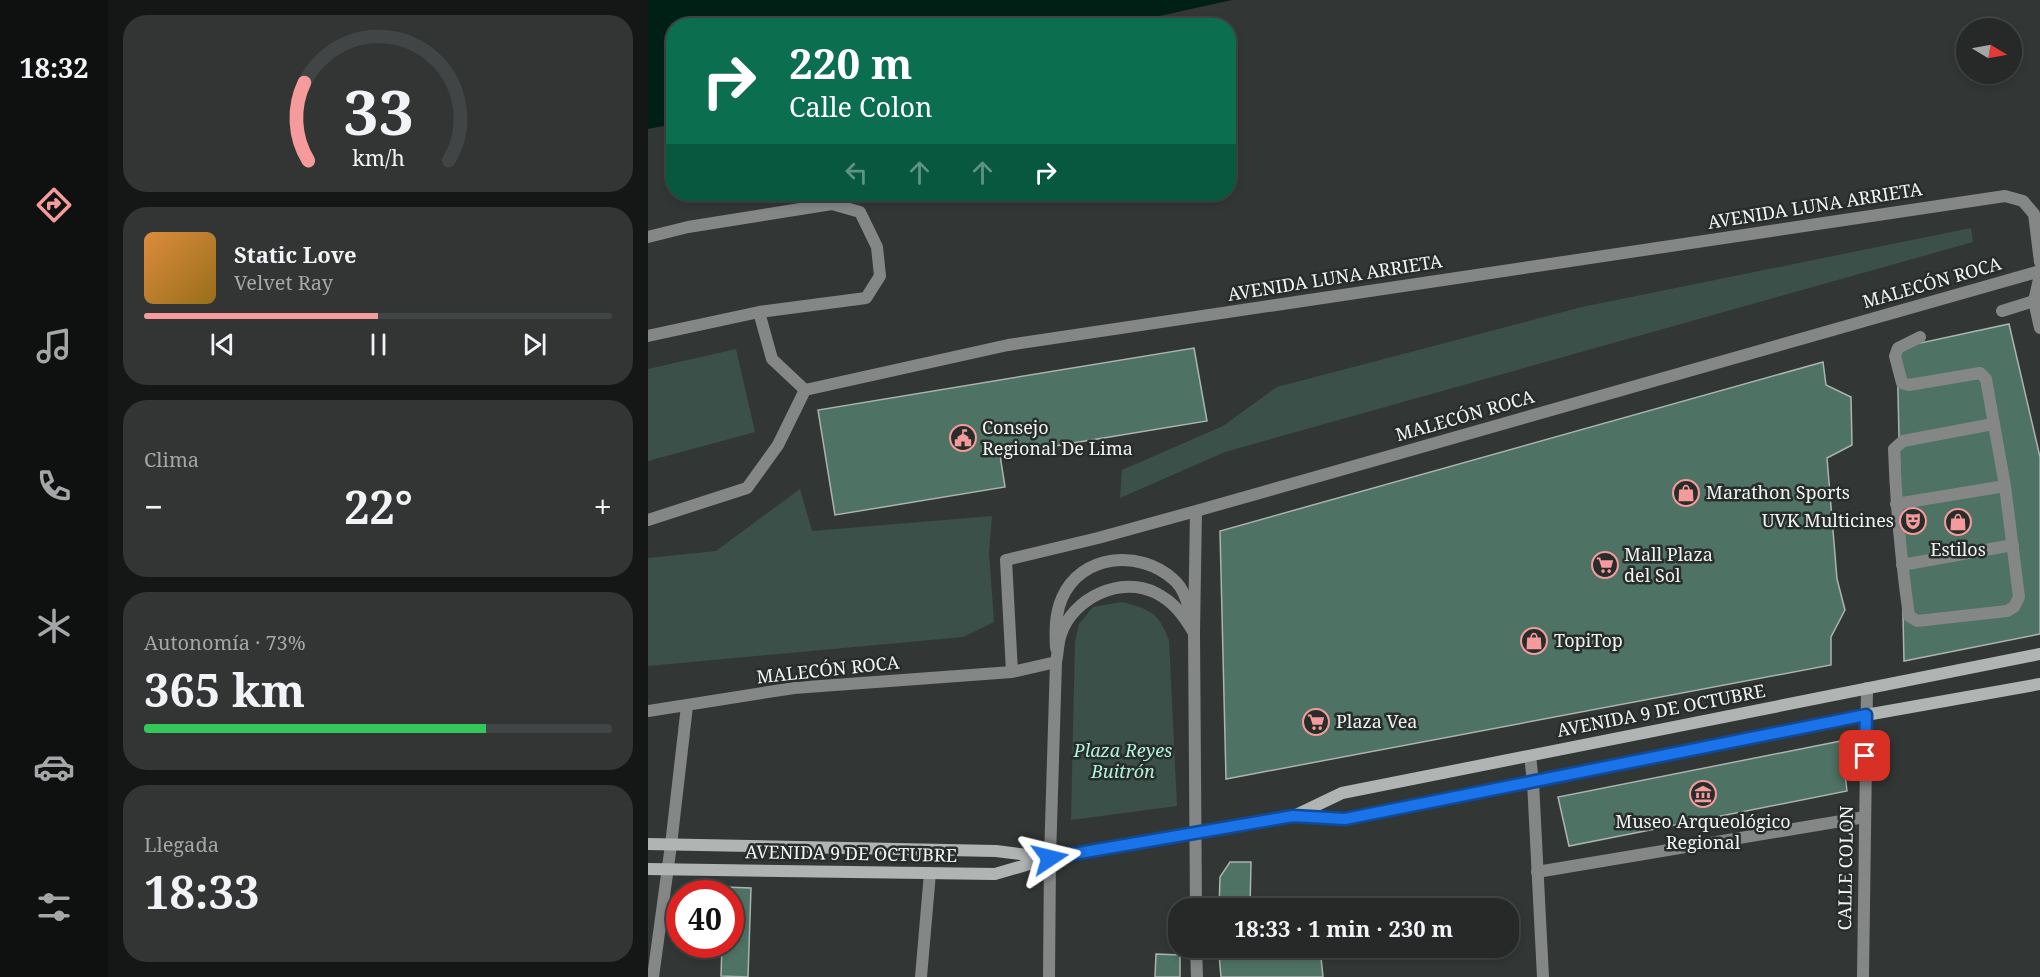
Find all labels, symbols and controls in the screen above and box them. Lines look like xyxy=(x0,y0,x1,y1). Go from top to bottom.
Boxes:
north arrow xyxy=(1956,18,2022,84)
map controls xyxy=(1956,18,2022,84)
text: 220 m xyxy=(789,34,913,91)
icon: right xyxy=(690,42,768,120)
text: 18:32 xyxy=(19,49,89,86)
text: 33 xyxy=(343,68,413,153)
text: Calle Colon xyxy=(789,88,933,125)
text: km/h xyxy=(352,143,405,172)
icon: left xyxy=(840,156,873,189)
icon: ahead xyxy=(903,156,936,189)
icon: ahead xyxy=(966,156,999,189)
icon: right xyxy=(1029,156,1062,189)
street label: AVENIDA LUNA ARRIETA xyxy=(1706,176,1924,234)
icon: directions xyxy=(33,184,75,226)
text: Static Love xyxy=(234,239,357,269)
street label: AVENIDA LUNA ARRIETA xyxy=(1226,248,1444,306)
street label: MALECÓN ROCA xyxy=(1860,251,2004,313)
text: Velvet Ray xyxy=(234,269,333,296)
icon: music xyxy=(33,325,75,367)
icon: previous xyxy=(206,328,239,361)
icon: pause xyxy=(362,328,395,361)
icon: next xyxy=(518,328,551,361)
street label: MALECÓN ROCA xyxy=(1393,384,1537,446)
place label: Consejo Regional De Lima xyxy=(982,415,1133,460)
public building icon: Consejo Regional De Lima xyxy=(948,423,978,453)
text: Clima xyxy=(144,446,199,473)
icon: phone xyxy=(33,465,75,507)
text: 22° xyxy=(344,476,413,537)
shop icon: Marathon Sports xyxy=(1671,478,1701,508)
place label: Marathon Sports xyxy=(1706,480,1850,504)
text: − xyxy=(144,484,163,529)
text: + xyxy=(594,484,612,529)
theatre icon: UVK Multicines xyxy=(1898,506,1928,536)
shop icon: Estilos xyxy=(1943,507,1973,537)
place label: UVK Multicines xyxy=(1762,508,1894,532)
place label: Estilos xyxy=(1930,537,1986,561)
place label: Mall Plaza del Sol xyxy=(1624,542,1713,587)
supermarket icon: Mall Plaza del Sol xyxy=(1590,550,1620,580)
icon: climate xyxy=(33,605,75,647)
shop icon: TopiTop xyxy=(1519,626,1549,656)
place label: TopiTop xyxy=(1554,628,1623,652)
text: Autonomía · 73% xyxy=(144,629,306,656)
street label: MALECÓN ROCA xyxy=(755,650,901,688)
text: 365 km xyxy=(144,659,305,720)
street label: AVENIDA 9 DE OCTUBRE xyxy=(1555,678,1767,742)
supermarket icon: Plaza Vea xyxy=(1301,707,1331,737)
place label: Plaza Vea xyxy=(1336,709,1417,733)
pin xyxy=(1839,730,1890,781)
park label: Plaza Reyes Buitrón xyxy=(1073,738,1172,783)
icon: arrive xyxy=(1848,739,1881,772)
icon: car xyxy=(33,746,75,788)
museum icon: Museo Arqueológico Regional xyxy=(1688,779,1718,809)
street label: CALLE COLON xyxy=(1832,805,1858,931)
place label: Museo Arqueológico Regional xyxy=(1615,809,1791,854)
position arrow xyxy=(1018,826,1082,890)
text: Llegada xyxy=(144,831,219,858)
street label: AVENIDA 9 DE OCTUBRE xyxy=(745,839,957,867)
text: 18:33 xyxy=(144,861,259,922)
speed limit sign: 40 xyxy=(666,880,744,958)
icon: filters xyxy=(33,886,75,928)
text: 18:33 · 1 min · 230 m xyxy=(1234,913,1453,943)

